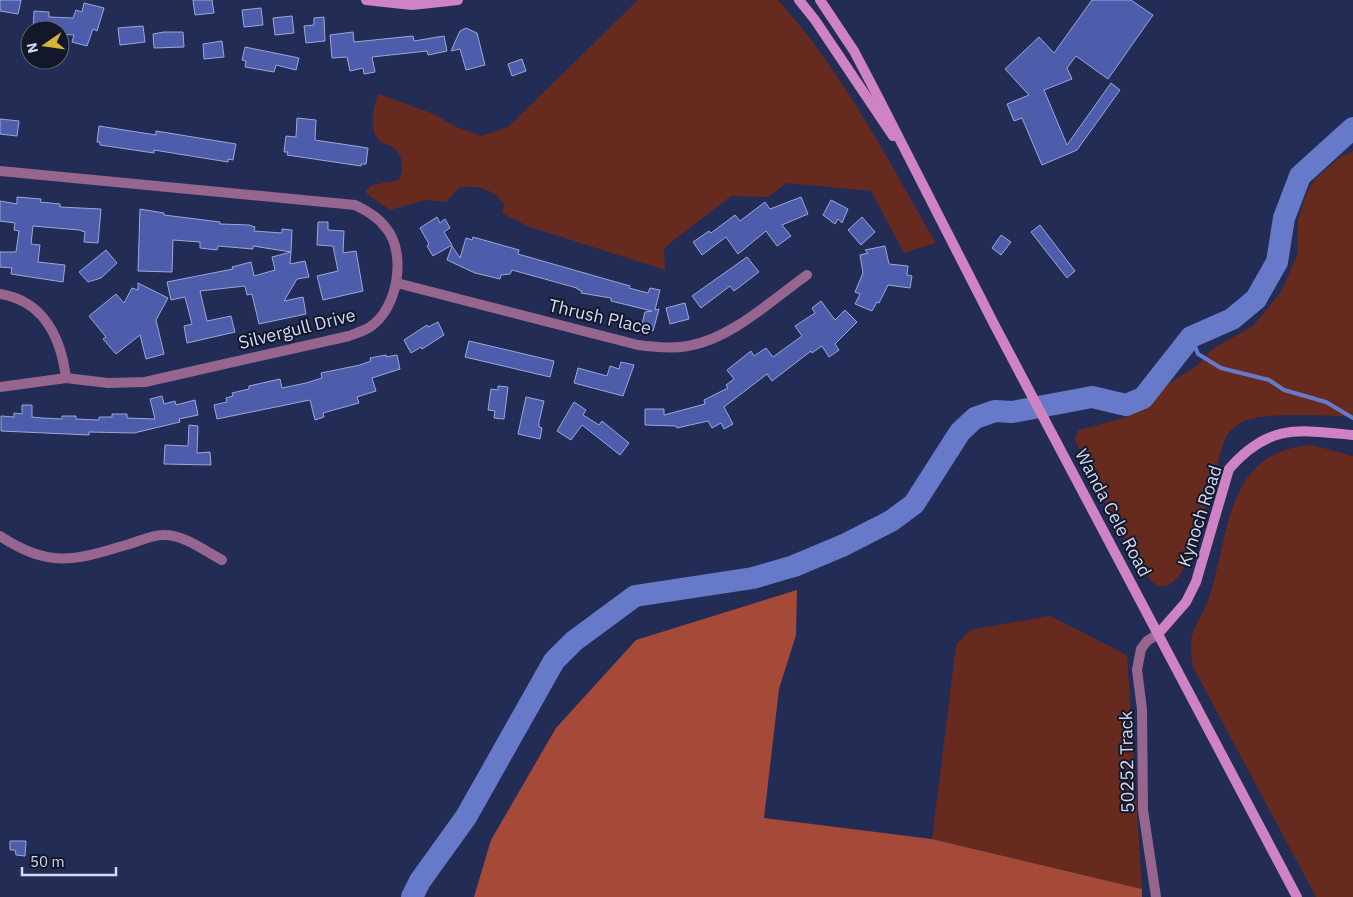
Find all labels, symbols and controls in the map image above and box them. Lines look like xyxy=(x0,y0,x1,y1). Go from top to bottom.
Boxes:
north arrow xyxy=(20,20,70,70)
text: N xyxy=(22,41,42,55)
street label: Thrush Place xyxy=(546,294,654,340)
street label: Silvergull Drive xyxy=(236,303,358,354)
street label: Wanda Cele Road xyxy=(1070,445,1157,581)
street label: Kynoch Road xyxy=(1172,462,1227,570)
street label: 50252 Track xyxy=(1114,710,1139,813)
scale bar xyxy=(22,844,116,876)
text: 50 m xyxy=(30,852,65,871)

